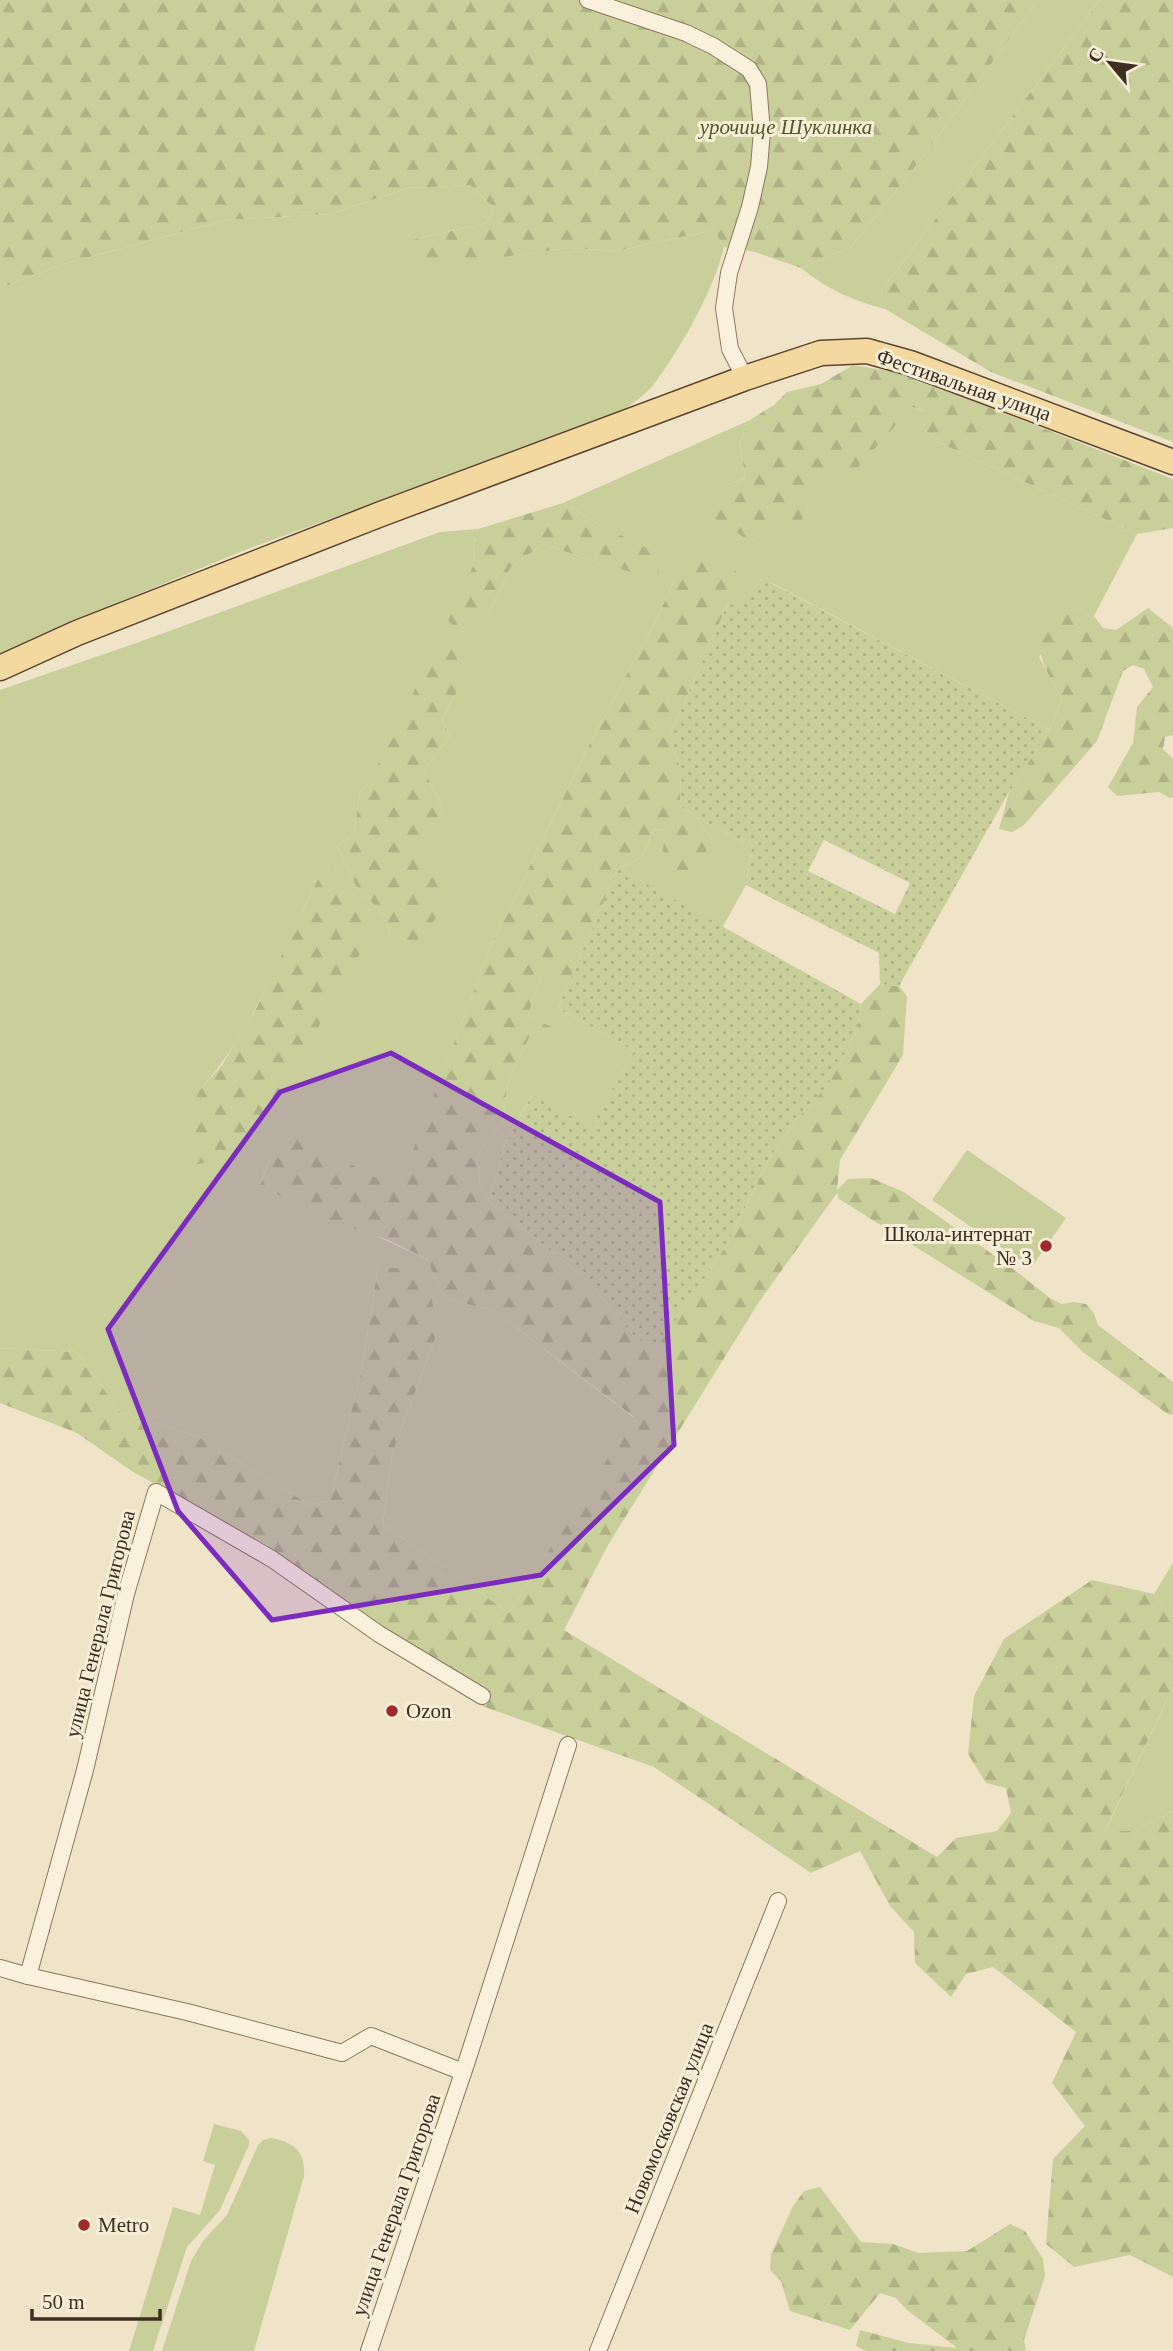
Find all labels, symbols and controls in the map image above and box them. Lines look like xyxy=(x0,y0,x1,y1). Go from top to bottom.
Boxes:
north arrow xyxy=(1075,28,1145,98)
text: С xyxy=(1083,44,1108,66)
park label: урочище Шуклинка xyxy=(698,115,872,139)
street label: Фестивальная улица xyxy=(874,344,1055,426)
place label: Школа-интернат № 3 xyxy=(884,1222,1032,1270)
marker: Школа-интернат № 3 xyxy=(1038,1238,1054,1254)
street label: улица Генерала Григорова xyxy=(60,1507,140,1740)
place label: Ozon xyxy=(406,1699,452,1723)
marker: Ozon xyxy=(384,1703,400,1719)
street label: Новомосковская улица xyxy=(620,2018,719,2217)
street label: улица Генерала Григорова xyxy=(347,2090,446,2319)
place label: Metro xyxy=(98,2213,149,2237)
marker: Metro xyxy=(76,2217,92,2233)
scale bar xyxy=(32,2278,159,2322)
text: 50 m xyxy=(42,2290,85,2314)

